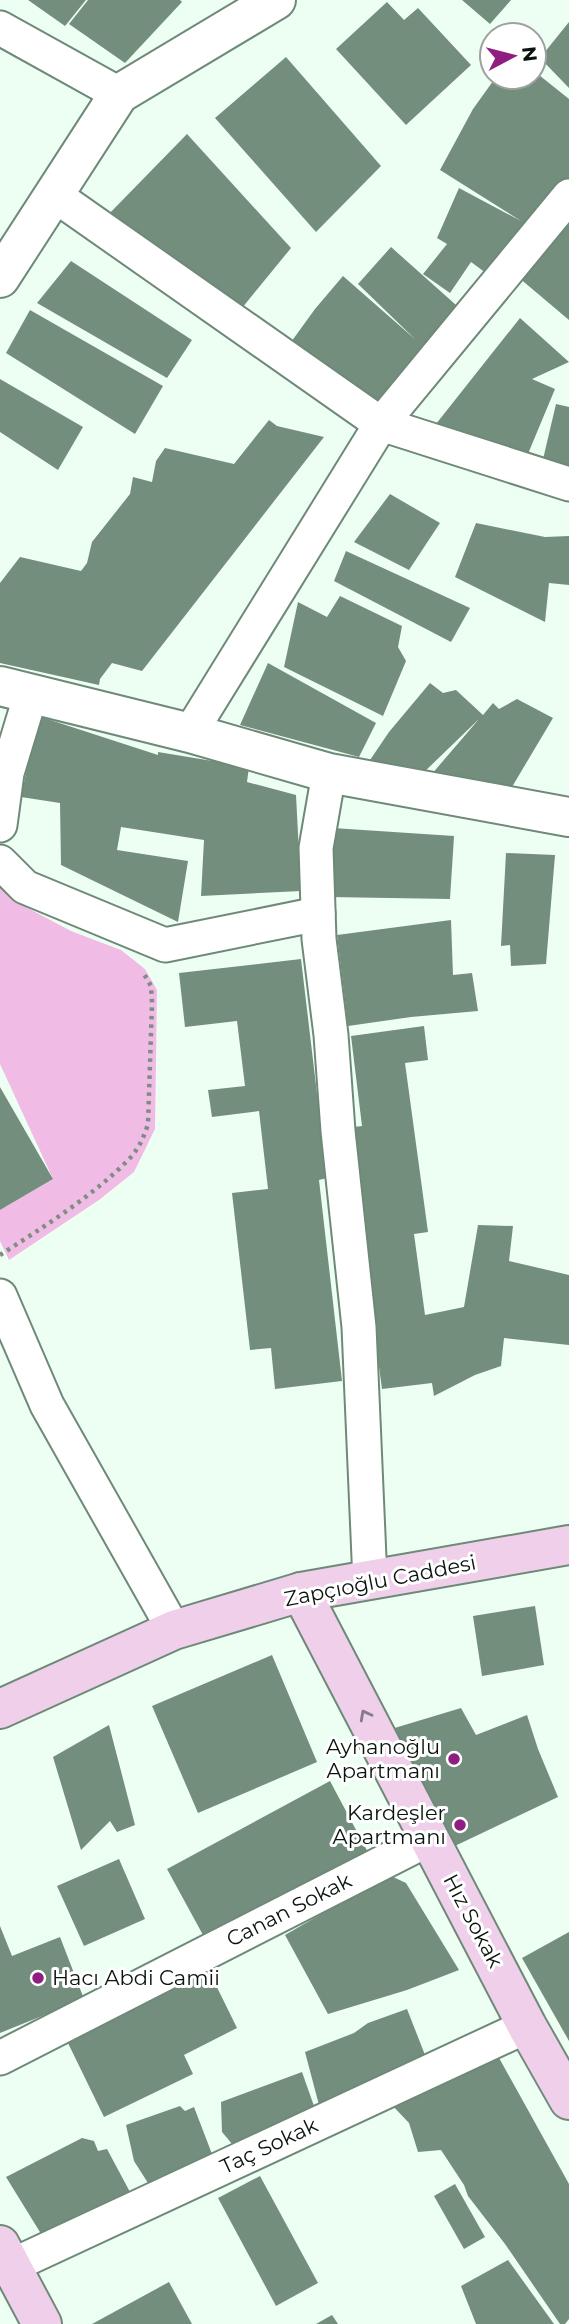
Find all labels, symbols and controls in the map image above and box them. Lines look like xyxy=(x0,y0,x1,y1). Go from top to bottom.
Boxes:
north arrow xyxy=(478,21,548,91)
text: N xyxy=(517,45,542,63)
street label: Zapçıoğlu Caddesi xyxy=(282,1550,478,1611)
one-way arrow xyxy=(360,1710,373,1722)
place label: Ayhanoğlu Apartmanı xyxy=(326,1734,440,1783)
marker: Ayhanoğlu Apartmanı xyxy=(446,1751,462,1767)
place label: Kardeşler Apartmanı xyxy=(333,1800,446,1849)
marker: Kardeşler Apartmanı xyxy=(452,1817,468,1833)
street label: Canan Sokak xyxy=(222,1867,356,1952)
street label: Hız Sokak xyxy=(438,1870,509,1972)
place label: Hacı Abdi Camii xyxy=(52,1965,220,1990)
marker: Hacı Abdi Camii xyxy=(30,1970,46,1986)
street label: Taç Sokak xyxy=(216,2112,322,2179)

